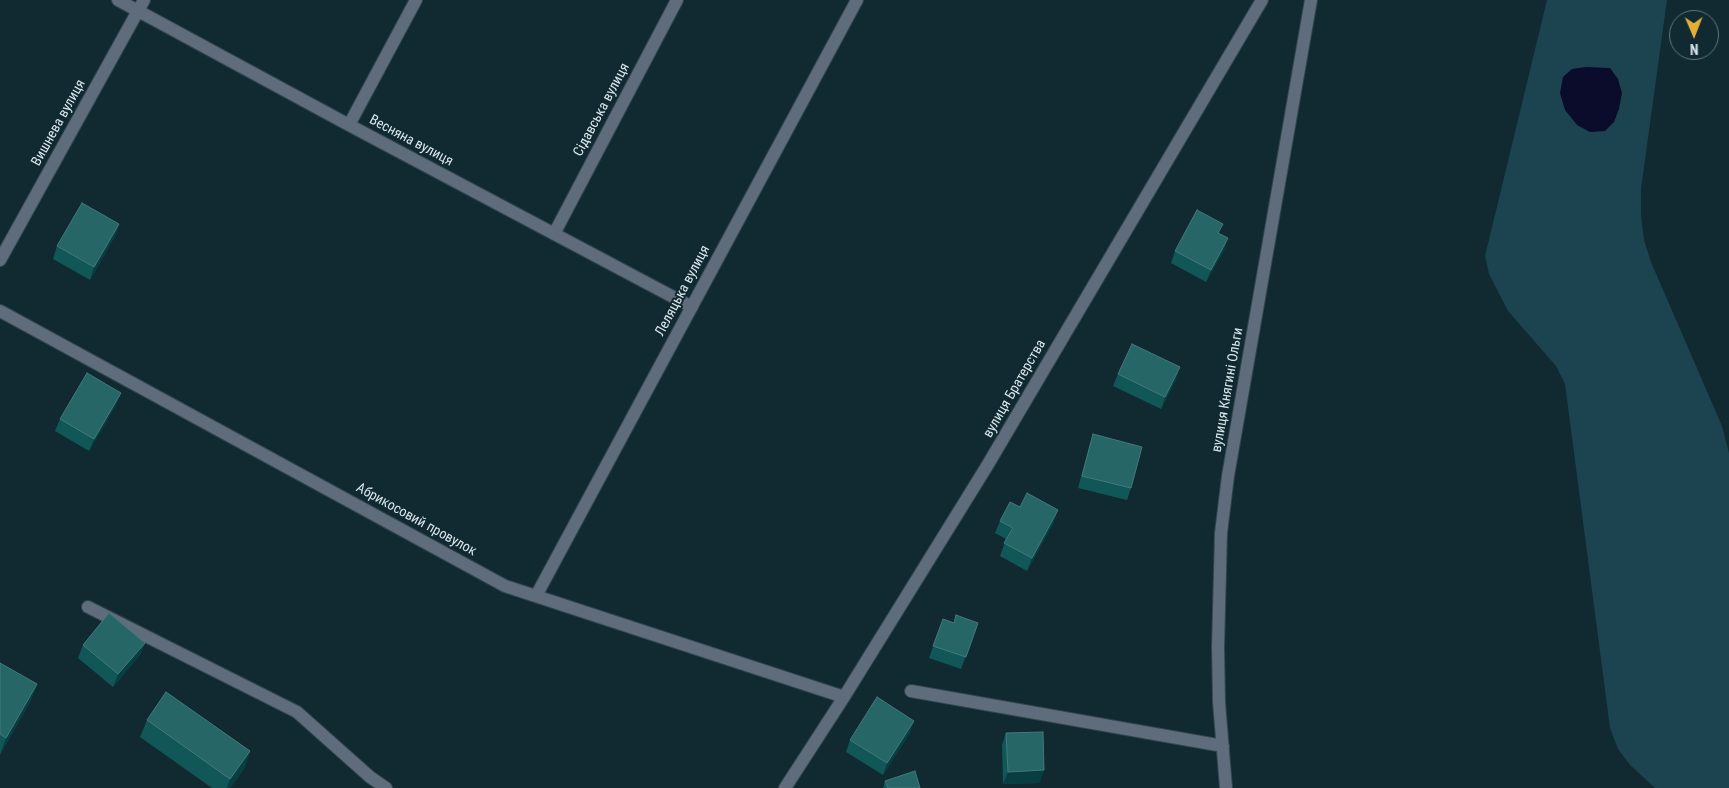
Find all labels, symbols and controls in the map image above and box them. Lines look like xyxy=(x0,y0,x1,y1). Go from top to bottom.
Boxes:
north arrow xyxy=(1669,10,1719,60)
text: N xyxy=(1690,41,1699,57)
street label: Сідавська вулиця xyxy=(570,60,634,160)
street label: Вишнева вулиця xyxy=(28,77,90,169)
street label: Весняна вулиця xyxy=(366,112,456,170)
street label: Леляцька вулиця xyxy=(652,243,714,339)
street label: вулиця Княгині Ольги xyxy=(1209,326,1247,454)
street label: вулиця Братерства xyxy=(980,337,1050,441)
street label: Абрикосовий провулок xyxy=(353,480,479,560)

